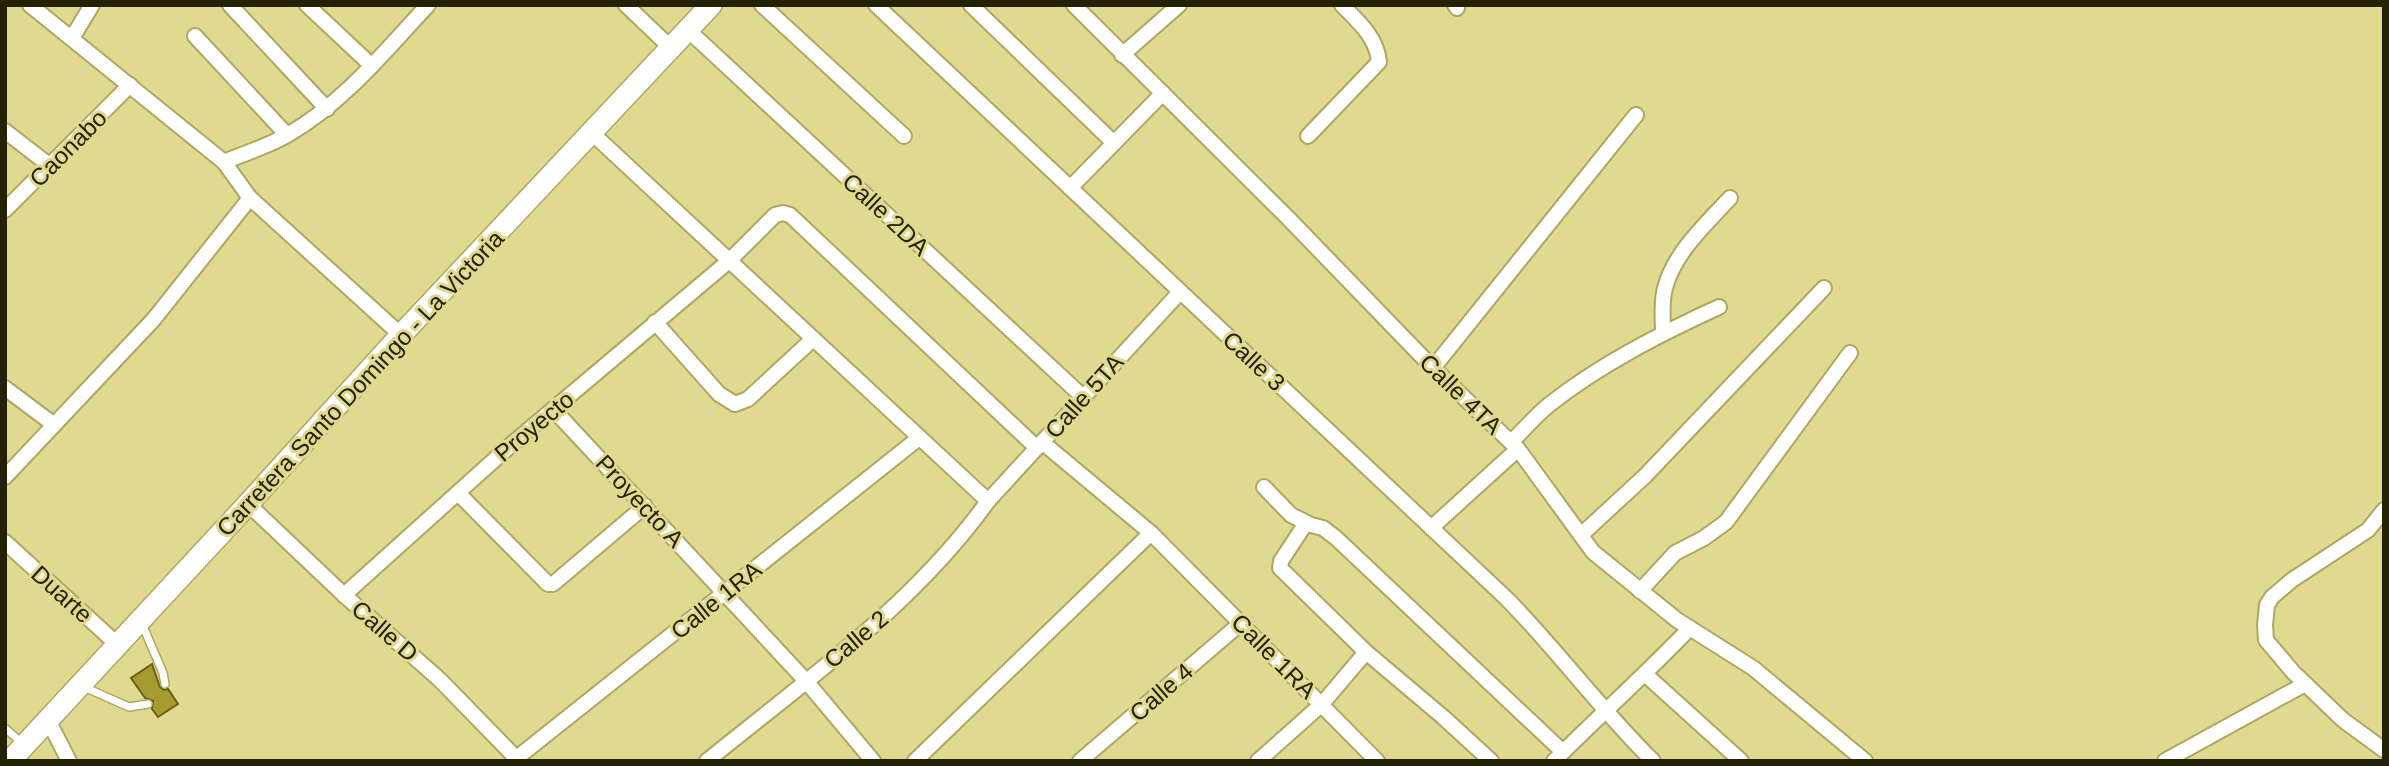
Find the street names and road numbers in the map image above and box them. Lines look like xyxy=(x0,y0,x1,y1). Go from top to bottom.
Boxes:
street label: Caonabo xyxy=(24,104,112,192)
street label: Calle 2DA xyxy=(837,167,935,261)
street label: Carretera Santo Domingo - La Victoria xyxy=(211,224,509,541)
street label: Calle 3 xyxy=(1217,326,1291,396)
street label: Calle 5TA xyxy=(1039,348,1129,444)
street label: Calle 4TA xyxy=(1414,348,1508,440)
street label: Proyecto xyxy=(489,385,579,467)
street label: Proyecto A xyxy=(591,449,689,553)
street label: Calle 1RA xyxy=(666,556,766,644)
street label: Duarte xyxy=(26,560,98,628)
street label: Calle D xyxy=(346,595,424,667)
street label: Calle 2 xyxy=(819,605,893,673)
street label: Calle 1RA xyxy=(1226,608,1322,704)
street label: Calle 4 xyxy=(1124,657,1198,727)

